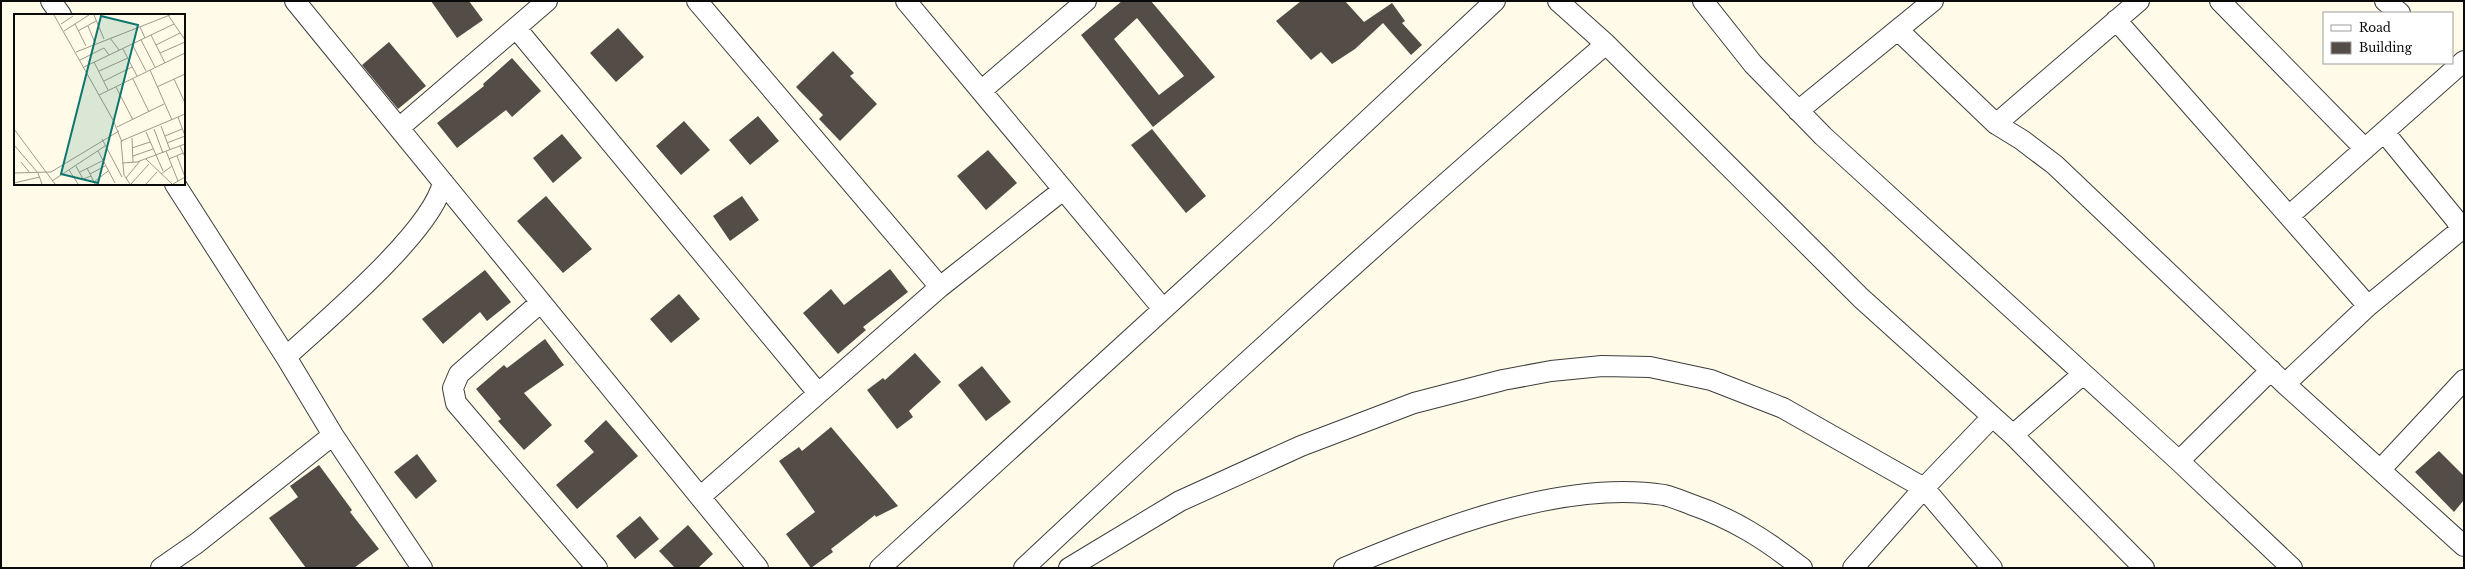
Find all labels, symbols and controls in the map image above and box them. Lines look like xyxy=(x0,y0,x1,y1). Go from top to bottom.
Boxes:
legend xyxy=(2323,12,2453,64)
inset map xyxy=(14,14,185,185)
text: Road xyxy=(2359,20,2391,35)
text: Building xyxy=(2359,40,2413,55)

